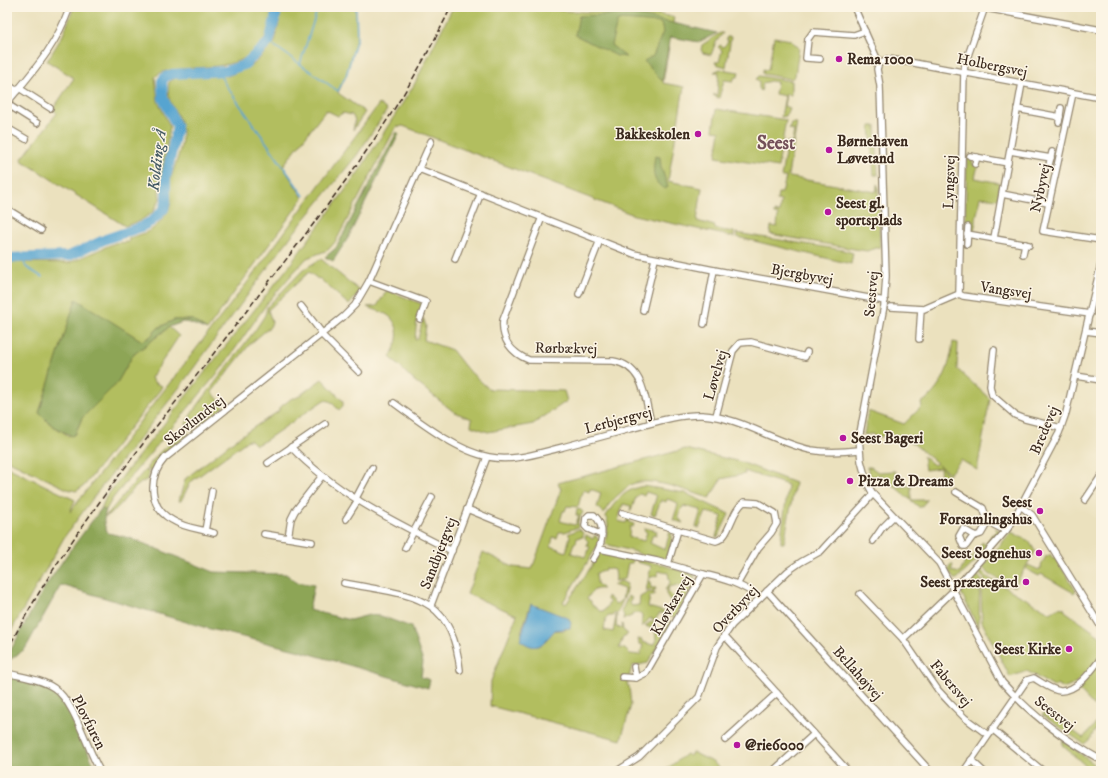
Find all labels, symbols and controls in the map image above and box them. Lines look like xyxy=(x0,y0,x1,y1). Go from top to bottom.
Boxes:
street label: Holbergsvej xyxy=(955,49,1029,82)
place label: Rema 1000 xyxy=(847,50,914,69)
marker: Rema 1000 xyxy=(834,54,844,64)
place label: Bakkeskolen xyxy=(615,125,690,144)
water label: Kolding Å xyxy=(143,127,171,193)
marker: Bakkeskolen xyxy=(693,129,703,139)
district label: Seest xyxy=(757,132,796,155)
place label: Børnehaven Løvetand xyxy=(837,132,908,168)
marker: Børnehaven Løvetand xyxy=(824,145,834,155)
street label: Lyngsvej xyxy=(939,155,960,209)
street label: Nybyvej xyxy=(1026,162,1055,214)
place label: Seest gl. sportsplads xyxy=(836,194,902,230)
marker: Seest gl. sportsplads xyxy=(823,207,833,217)
street label: Bjergbyvej xyxy=(769,260,834,289)
street label: Seestvej xyxy=(860,270,883,318)
street label: Vangsvej xyxy=(978,277,1033,303)
street label: Rørbækvej xyxy=(535,338,597,359)
street label: Løvelvej xyxy=(699,348,732,403)
street label: Skovlundvej xyxy=(160,391,229,450)
street label: Lerbjergvej xyxy=(582,402,654,439)
street label: Bredevej xyxy=(1026,403,1063,458)
place label: Seest Bageri xyxy=(851,429,923,448)
marker: Seest Bageri xyxy=(838,433,848,443)
place label: Pizza & Dreams xyxy=(858,472,954,491)
marker: Pizza & Dreams xyxy=(845,476,855,486)
place label: Seest Forsamlingshus xyxy=(939,493,1032,529)
marker: Seest Forsamlingshus xyxy=(1035,506,1045,516)
street label: Sandbjergvej xyxy=(416,514,461,592)
place label: Seest Sognehus xyxy=(941,544,1031,563)
marker: Seest Sognehus xyxy=(1034,548,1044,558)
street label: Kløvkærvej xyxy=(647,572,696,639)
place label: Seest præstegård xyxy=(920,573,1019,592)
marker: Seest præstegård xyxy=(1021,577,1031,587)
street label: Overbyvej xyxy=(708,581,763,638)
place label: Seest Kirke xyxy=(994,640,1062,659)
street label: Bellahøjvej xyxy=(828,642,887,704)
marker: Seest Kirke xyxy=(1064,644,1074,654)
street label: Fabersvej xyxy=(926,656,976,711)
street label: Plovfuren xyxy=(67,692,110,753)
street label: Seestvej xyxy=(1031,692,1079,735)
place label: @rie6000 xyxy=(745,736,804,755)
marker: @rie6000 xyxy=(732,740,742,750)

